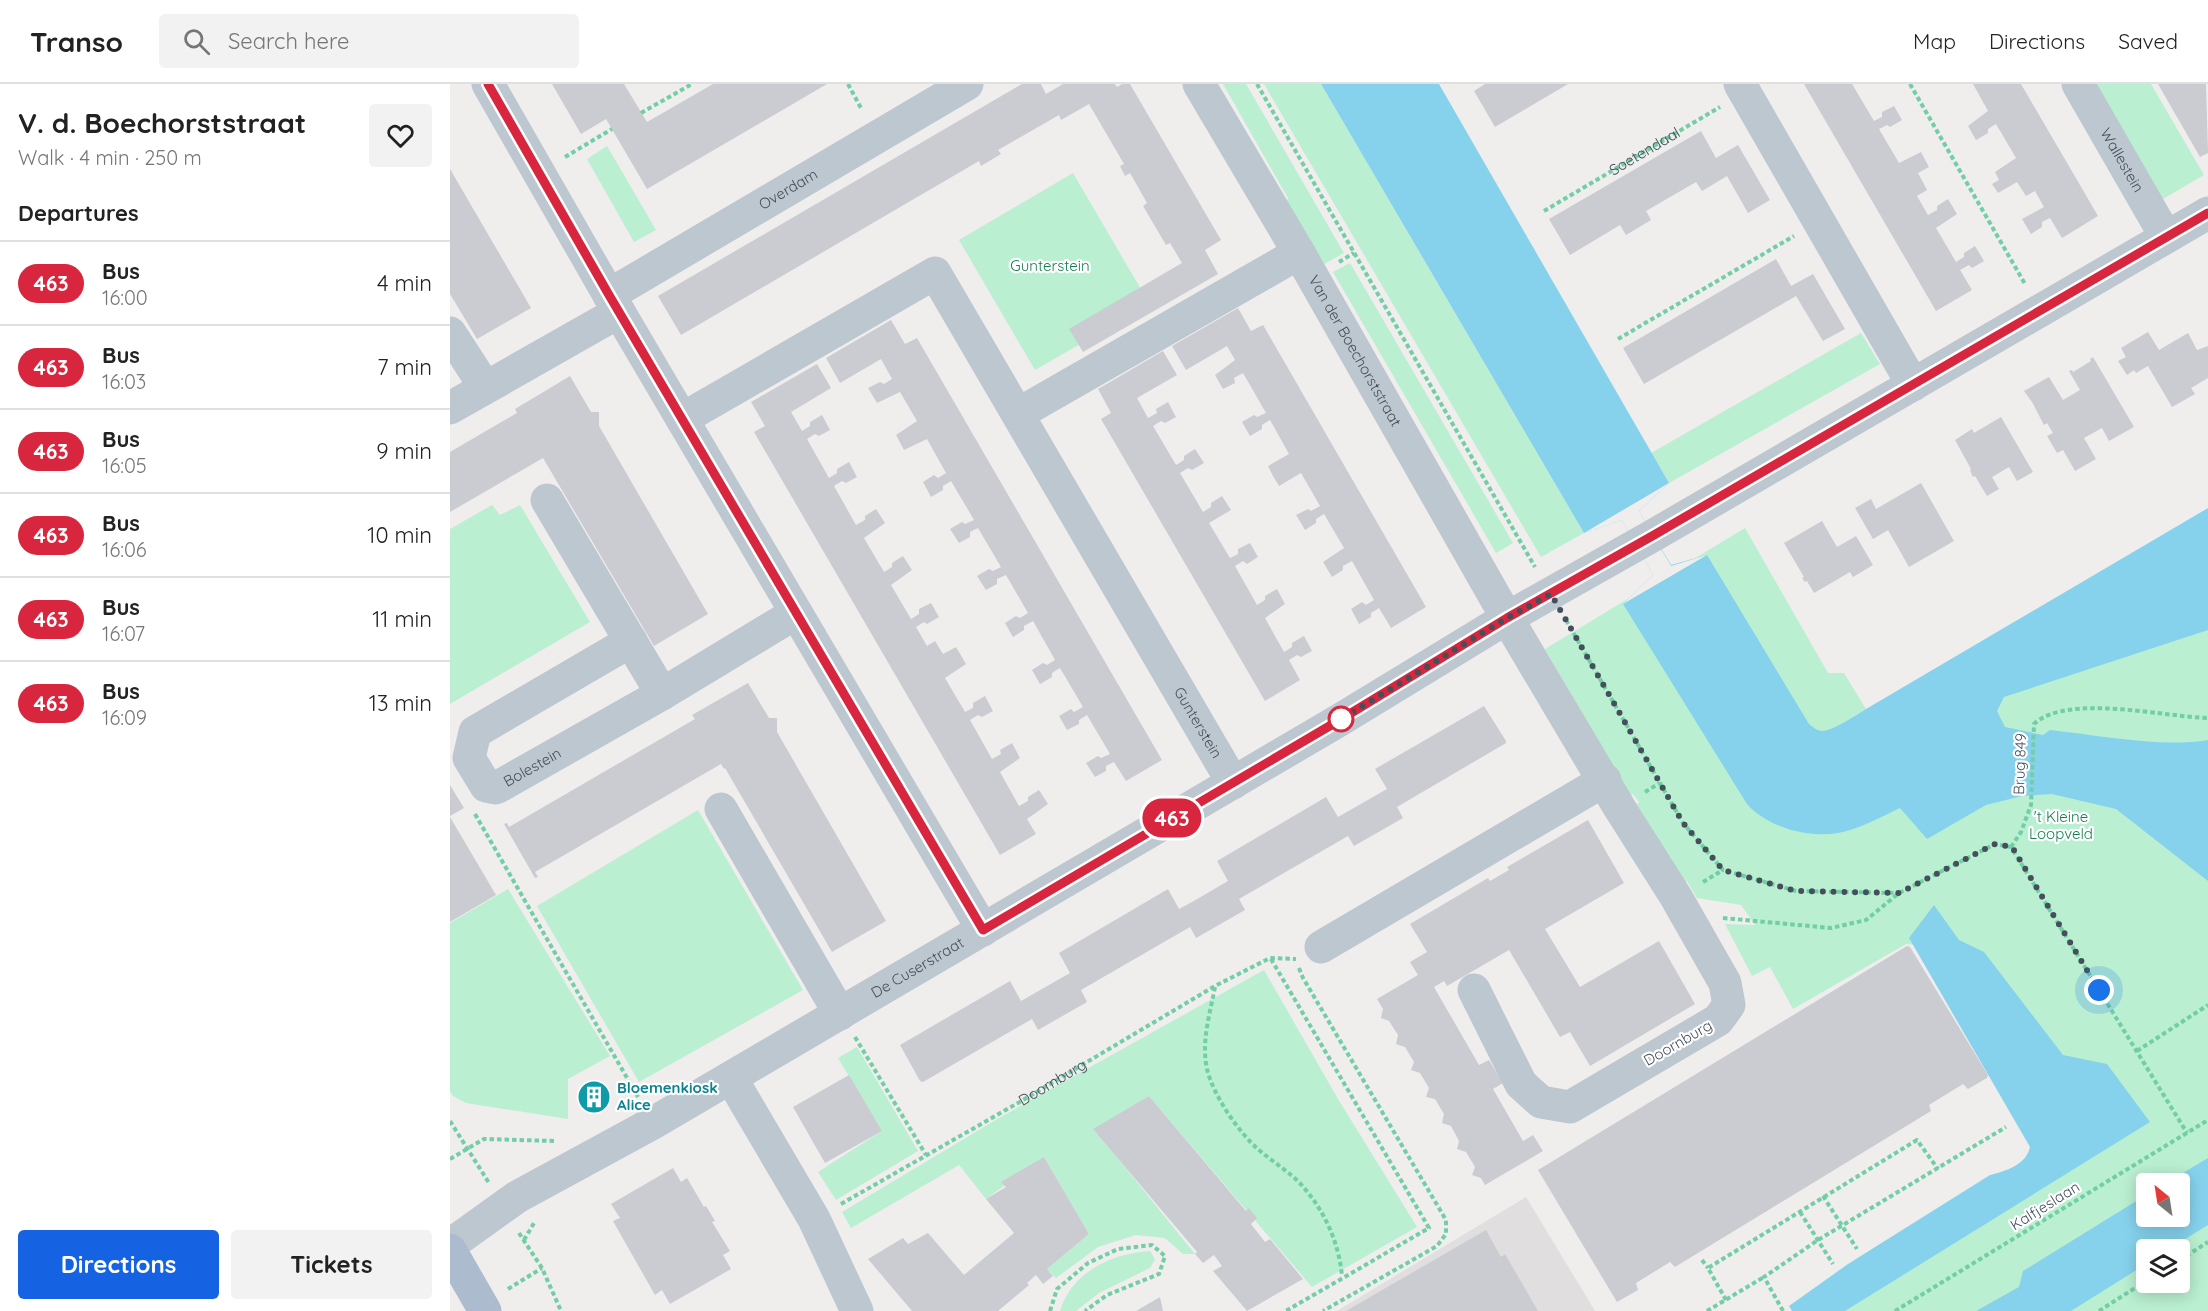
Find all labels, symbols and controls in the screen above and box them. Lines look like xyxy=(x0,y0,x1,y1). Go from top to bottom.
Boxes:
search box xyxy=(159,14,579,68)
text: Transo xyxy=(30,24,123,59)
icon: search xyxy=(180,25,213,58)
text: Search here xyxy=(228,27,349,55)
text: Map xyxy=(1913,28,1956,54)
text: Directions xyxy=(1989,28,2085,54)
text: Saved xyxy=(2118,28,2178,54)
button: heart xyxy=(369,104,432,167)
text: V. d. Boechorststraat xyxy=(18,105,306,140)
street label: Soetendaal xyxy=(1606,123,1683,179)
street label: Wallestein xyxy=(2096,124,2148,196)
text: Walk · 4 min · 250 m xyxy=(18,145,202,170)
street label: Overdam xyxy=(755,164,821,214)
text: Departures xyxy=(18,199,139,227)
park label: Gunterstein xyxy=(1010,256,1090,275)
text: Bus xyxy=(102,257,140,285)
text: 4 min xyxy=(377,269,432,297)
text: 463 xyxy=(33,270,69,296)
street label: Van der Boechorststraat xyxy=(1305,272,1406,430)
text: 16:00 xyxy=(102,285,148,310)
text: Bus xyxy=(102,341,140,369)
text: 7 min xyxy=(377,353,432,381)
text: 463 xyxy=(33,354,69,380)
text: 16:03 xyxy=(102,369,146,394)
text: Bus xyxy=(102,425,140,453)
text: 9 min xyxy=(376,437,432,465)
text: 463 xyxy=(33,438,69,464)
text: 16:05 xyxy=(102,453,147,478)
text: Bus xyxy=(102,509,140,537)
text: 10 min xyxy=(367,521,432,549)
text: 463 xyxy=(33,522,69,548)
text: 16:06 xyxy=(102,537,147,562)
text: Bus xyxy=(102,593,140,621)
text: 11 min xyxy=(372,605,432,633)
text: 463 xyxy=(33,606,69,632)
text: 16:07 xyxy=(102,621,145,646)
text: Bus xyxy=(102,677,140,705)
street label: Gunterstein xyxy=(1170,683,1226,762)
text: 13 min xyxy=(369,689,432,717)
text: 463 xyxy=(33,690,69,716)
text: 16:09 xyxy=(102,705,147,730)
unlabelled marker xyxy=(1328,706,1354,732)
street label: Brug 849 xyxy=(2009,733,2030,795)
street label: Bolestein xyxy=(500,743,564,791)
line badge: 463 xyxy=(1138,798,1206,838)
text: 463 xyxy=(1154,805,1190,831)
park label: 't Kleine Loopveld xyxy=(2029,807,2093,843)
street label: De Cuserstraat xyxy=(868,933,967,1002)
your location xyxy=(2084,975,2114,1005)
street label: Doornburg xyxy=(1640,1015,1715,1070)
street label: Doornburg xyxy=(1015,1054,1090,1110)
place label: Bloemenkiosk Alice xyxy=(617,1078,718,1114)
building icon: Bloemenkiosk Alice xyxy=(576,1079,612,1115)
north arrow xyxy=(2136,1173,2190,1227)
map controls xyxy=(2136,1173,2190,1293)
street label: Kalfjeslaan xyxy=(2007,1177,2083,1234)
button: Directions xyxy=(18,1230,219,1299)
button: Tickets xyxy=(231,1230,432,1299)
button: layers xyxy=(2136,1239,2190,1293)

